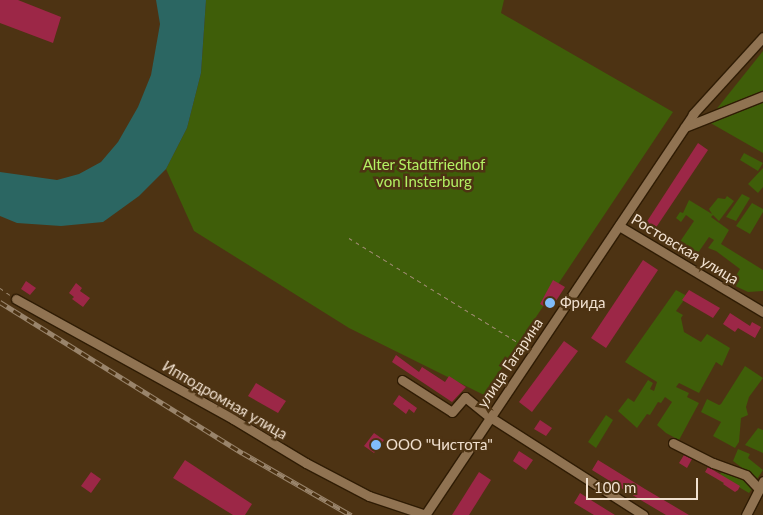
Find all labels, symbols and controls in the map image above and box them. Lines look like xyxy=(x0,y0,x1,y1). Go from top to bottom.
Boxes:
park label: Alter Stadtfriedhof von Insterburg xyxy=(363,155,485,190)
street label: Ростовская улица xyxy=(628,210,742,288)
place label: Фрида xyxy=(560,294,605,312)
marker: Фрида xyxy=(544,297,556,309)
street label: улица Гагарина xyxy=(473,315,547,411)
street label: Ипподромная улица xyxy=(159,357,291,443)
place label: ООО "Чистота" xyxy=(386,436,493,454)
marker: ООО "Чистота" xyxy=(370,439,382,451)
scale bar xyxy=(588,468,700,500)
text: 100 m xyxy=(594,478,636,496)

